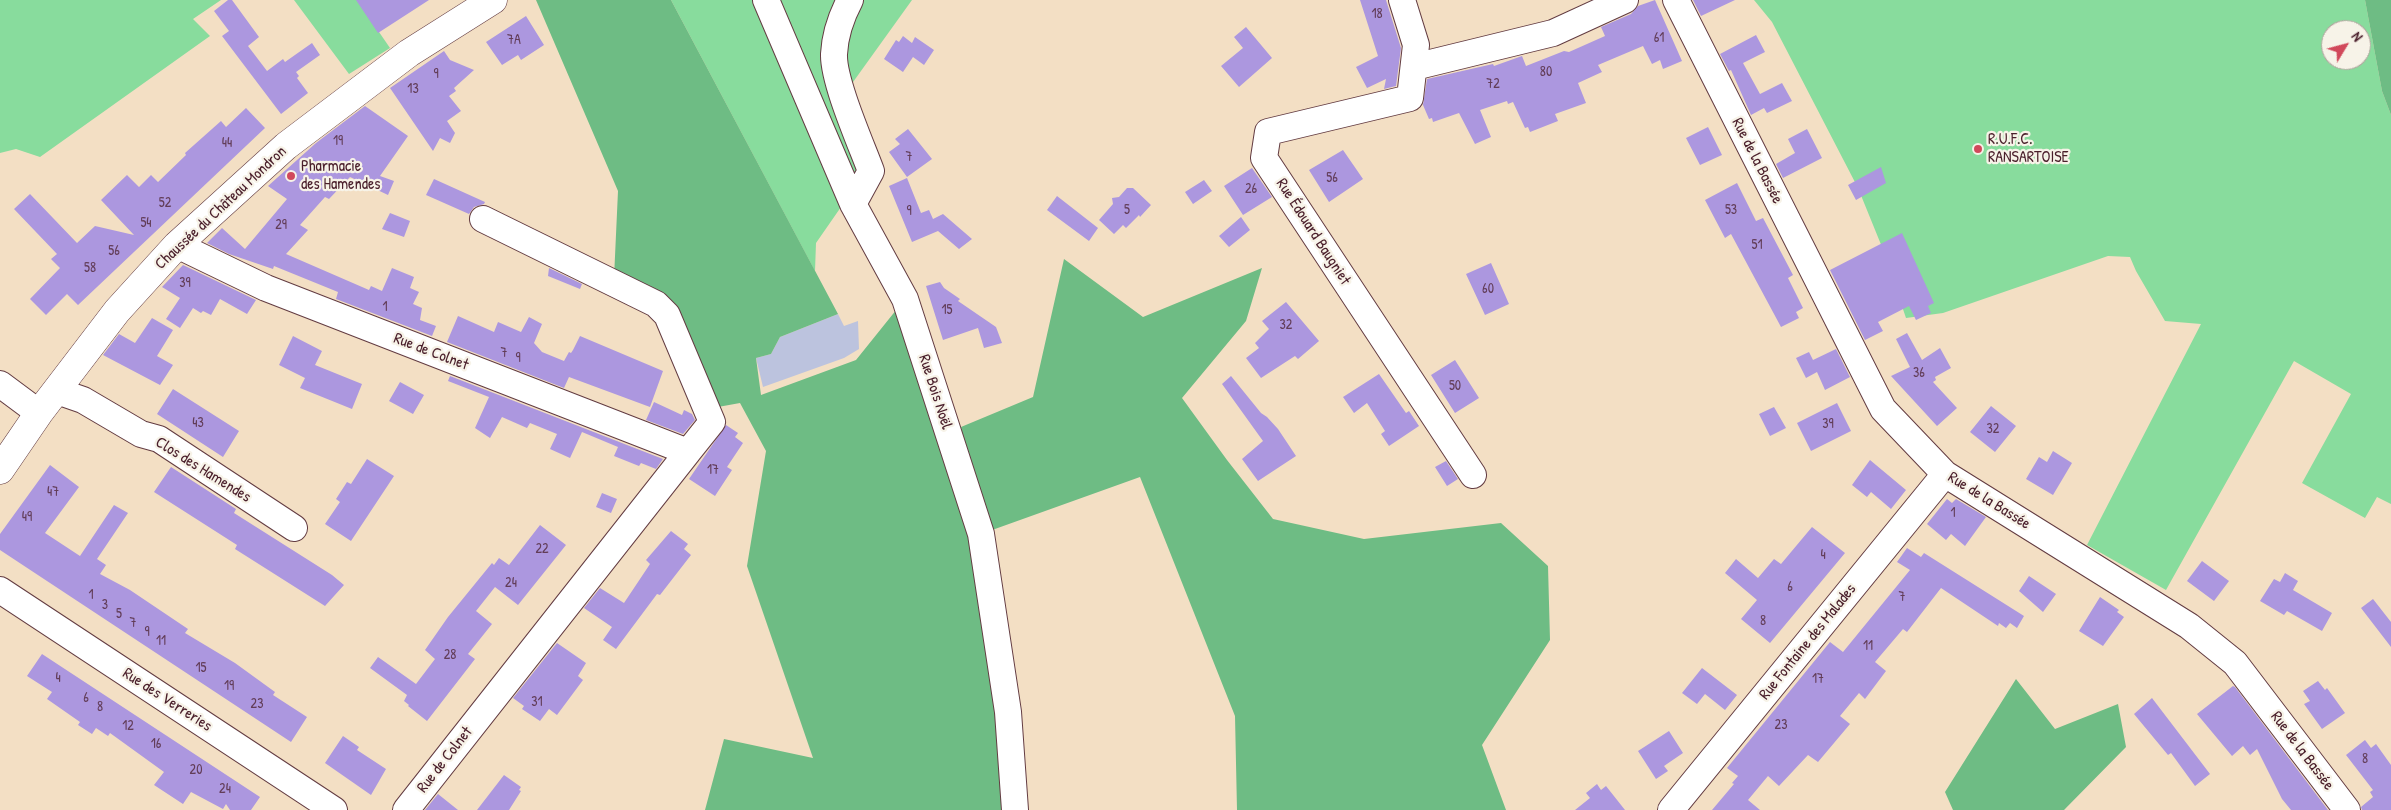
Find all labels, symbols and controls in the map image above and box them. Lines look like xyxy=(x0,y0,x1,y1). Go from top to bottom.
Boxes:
house number: 18 xyxy=(1371,6,1383,22)
north arrow xyxy=(2321,20,2371,70)
text: N xyxy=(2348,28,2367,45)
house number: 61 xyxy=(1654,30,1664,46)
house number: 7A xyxy=(507,32,521,48)
house number: 80 xyxy=(1540,64,1552,80)
house number: 9 xyxy=(433,66,439,82)
house number: 72 xyxy=(1486,76,1500,92)
house number: 13 xyxy=(407,81,419,97)
street label: Rue de la Bassée xyxy=(1727,115,1787,207)
place label: R.U.F.C. RANSARTOISE xyxy=(1988,130,2069,168)
house number: 19 xyxy=(333,133,343,149)
house number: 44 xyxy=(222,135,232,151)
street label: Chaussée du Château Mondron xyxy=(151,142,291,274)
marker: R.U.F.C. RANSARTOISE xyxy=(1972,143,1984,155)
house number: 7 xyxy=(906,149,912,165)
place label: Pharmacie des Hamendes xyxy=(301,157,380,195)
marker: Pharmacie des Hamendes xyxy=(285,170,297,182)
house number: 56 xyxy=(1326,170,1338,186)
street label: Rue Édouard Baugniet xyxy=(1272,175,1354,289)
house number: 26 xyxy=(1245,181,1257,197)
house number: 52 xyxy=(159,195,171,211)
house number: 5 xyxy=(1124,202,1130,218)
house number: 53 xyxy=(1725,202,1737,218)
house number: 9 xyxy=(906,203,912,219)
house number: 54 xyxy=(140,215,152,231)
house number: 29 xyxy=(275,217,287,233)
house number: 51 xyxy=(1751,237,1763,253)
house number: 56 xyxy=(108,243,120,259)
house number: 58 xyxy=(84,260,96,276)
house number: 39 xyxy=(179,275,191,291)
house number: 60 xyxy=(1482,281,1494,297)
house number: 1 xyxy=(382,299,388,315)
house number: 15 xyxy=(941,302,953,318)
house number: 32 xyxy=(1280,317,1292,333)
street label: Rue de Colnet xyxy=(391,329,471,375)
house number: 7 xyxy=(501,345,507,361)
house number: 9 xyxy=(515,350,521,366)
street label: Rue Bois Noël xyxy=(914,352,956,432)
house number: 36 xyxy=(1913,365,1925,381)
house number: 50 xyxy=(1449,378,1461,394)
house number: 43 xyxy=(192,415,204,431)
house number: 39 xyxy=(1822,416,1834,432)
house number: 32 xyxy=(1987,421,1999,437)
street label: Clos des Hamendes xyxy=(152,433,254,507)
house number: 17 xyxy=(707,462,719,478)
street label: Rue de la Bassée xyxy=(1944,468,2034,534)
house number: 47 xyxy=(47,484,59,500)
house number: 1 xyxy=(1950,505,1956,521)
house number: 49 xyxy=(22,509,32,525)
house number: 22 xyxy=(535,541,549,557)
house number: 4 xyxy=(1820,547,1826,563)
house number: 24 xyxy=(505,575,517,591)
house number: 6 xyxy=(1787,579,1793,595)
street label: Rue Fontaine des Malades xyxy=(1755,580,1861,704)
house number: 1 xyxy=(88,587,94,603)
house number: 7 xyxy=(1899,589,1905,605)
house number: 3 xyxy=(102,597,108,613)
house number: 5 xyxy=(116,606,122,622)
house number: 8 xyxy=(1760,613,1766,629)
house number: 7 xyxy=(130,615,136,631)
house number: 9 xyxy=(144,624,150,640)
house number: 11 xyxy=(156,633,166,649)
house number: 11 xyxy=(1863,638,1873,654)
house number: 28 xyxy=(444,647,456,663)
house number: 15 xyxy=(195,660,207,676)
street label: Rue des Verreries xyxy=(119,664,215,736)
house number: 4 xyxy=(55,670,61,686)
house number: 17 xyxy=(1812,671,1824,687)
house number: 19 xyxy=(224,678,234,694)
house number: 6 xyxy=(83,690,89,706)
house number: 31 xyxy=(531,694,543,710)
house number: 23 xyxy=(251,696,263,712)
house number: 8 xyxy=(97,699,103,715)
street label: Rue de la Bassée xyxy=(2266,708,2338,794)
house number: 23 xyxy=(1775,717,1787,733)
house number: 12 xyxy=(122,718,134,734)
street label: Rue de Colnet xyxy=(413,723,477,797)
house number: 16 xyxy=(151,736,161,752)
house number: 8 xyxy=(2362,751,2368,767)
house number: 20 xyxy=(190,762,202,778)
house number: 24 xyxy=(219,781,231,797)

